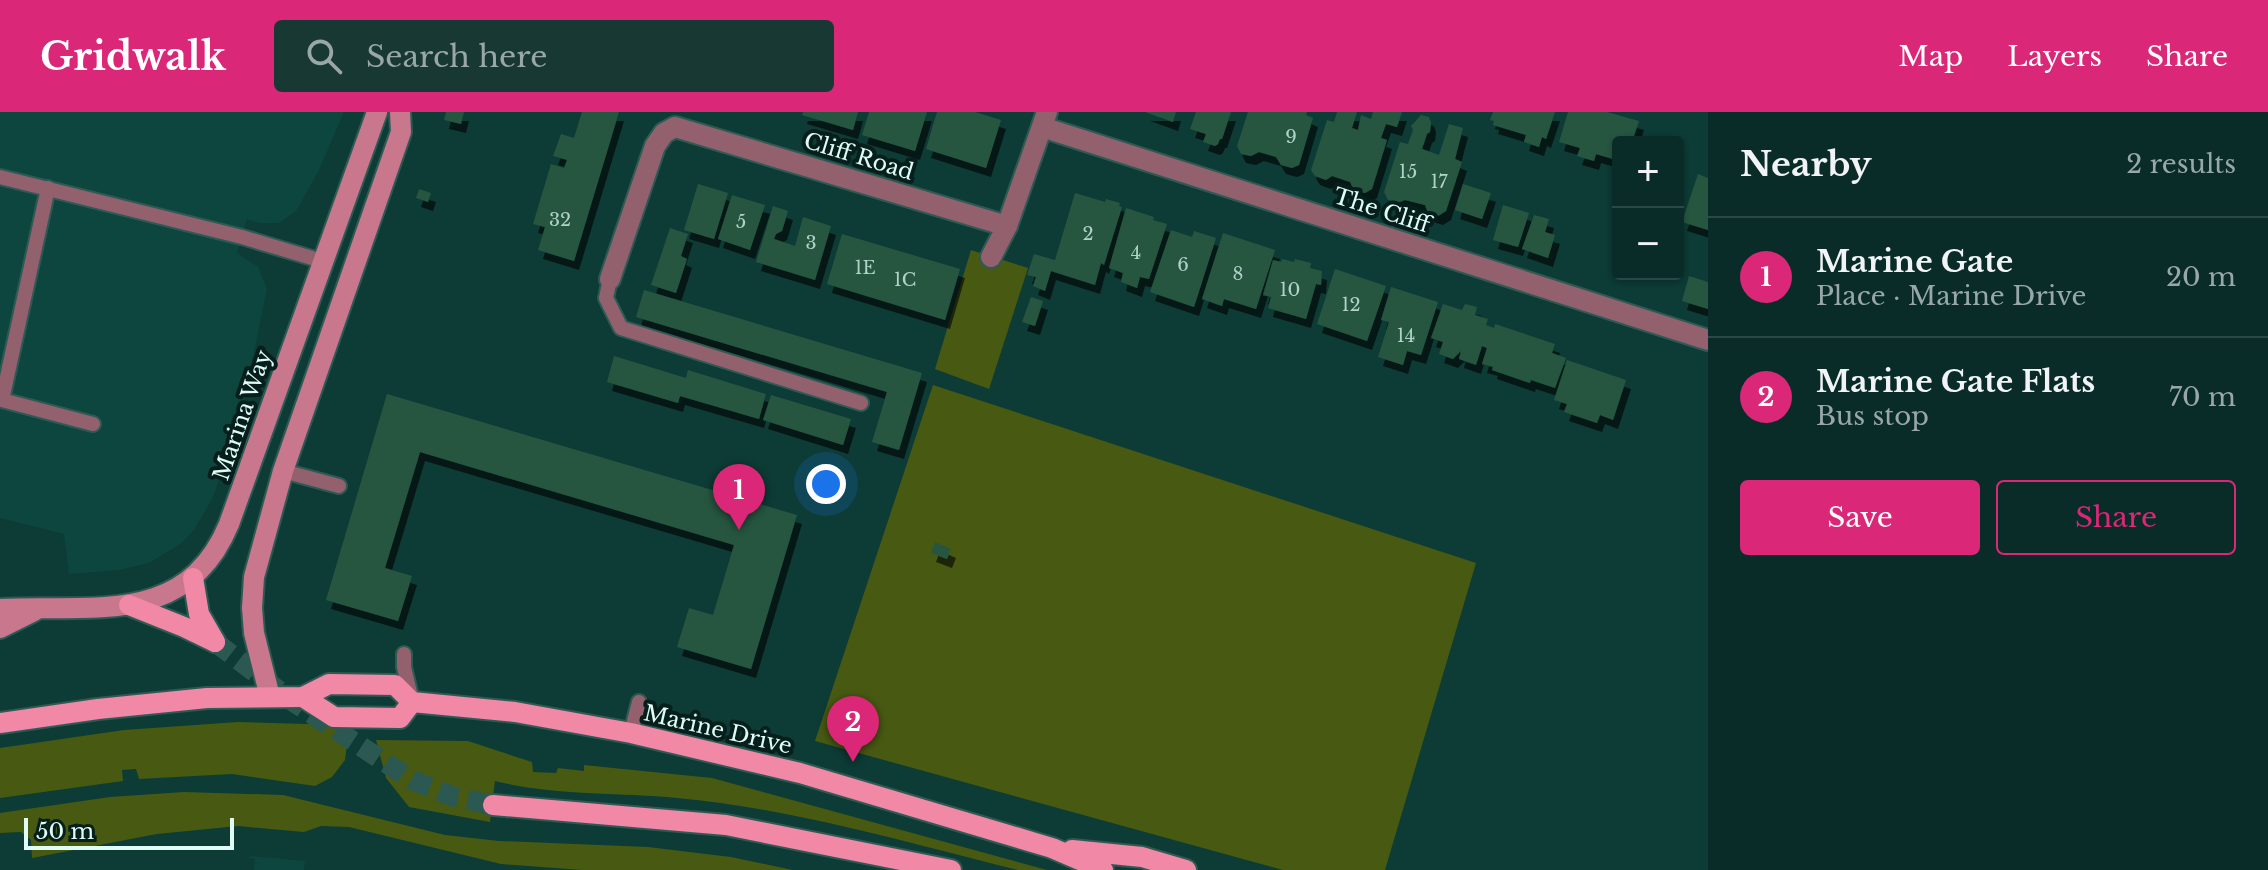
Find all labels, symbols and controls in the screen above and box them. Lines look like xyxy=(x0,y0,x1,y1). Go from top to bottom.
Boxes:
search box xyxy=(274,20,834,92)
text: Gridwalk xyxy=(40,33,226,80)
icon: search xyxy=(302,34,346,78)
text: Search here xyxy=(366,38,547,75)
text: Map xyxy=(1898,39,1963,74)
text: Layers xyxy=(2007,39,2102,74)
text: Share xyxy=(2146,39,2228,74)
house number: 9 xyxy=(1285,126,1297,148)
street label: Cliff Road xyxy=(801,127,917,186)
map controls xyxy=(1612,136,1684,280)
button: + xyxy=(1612,136,1684,208)
text: Nearby xyxy=(1740,143,1872,185)
text: 2 results xyxy=(2126,148,2236,180)
house number: 15 xyxy=(1399,161,1417,183)
house number: 17 xyxy=(1430,171,1448,193)
street label: The Cliff xyxy=(1330,182,1436,240)
button: − xyxy=(1612,208,1684,280)
house number: 32 xyxy=(549,209,571,231)
house number: 5 xyxy=(736,211,746,233)
house number: 2 xyxy=(1082,223,1094,245)
house number: 3 xyxy=(805,232,817,254)
house number: 4 xyxy=(1131,242,1141,264)
text: Marine Gate xyxy=(1816,243,2013,280)
house number: 6 xyxy=(1177,254,1189,276)
house number: 1E xyxy=(854,257,876,279)
text: 1 xyxy=(1760,261,1772,293)
text: 20 m xyxy=(2166,261,2236,293)
house number: 8 xyxy=(1233,263,1243,285)
house number: 1C xyxy=(894,269,916,291)
house number: 10 xyxy=(1280,279,1300,301)
text: Place · Marine Drive xyxy=(1816,280,2086,312)
house number: 12 xyxy=(1341,294,1361,316)
house number: 14 xyxy=(1397,325,1415,347)
street label: Marina Way xyxy=(207,346,277,484)
text: Marine Gate Flats xyxy=(1816,363,2095,400)
text: 2 xyxy=(1758,381,1774,413)
text: 70 m xyxy=(2169,381,2236,413)
text: Bus stop xyxy=(1816,400,1929,432)
pin: 1 xyxy=(713,464,765,530)
your location xyxy=(806,464,846,504)
button: Save xyxy=(1740,480,1980,555)
button: Share xyxy=(1996,480,2236,555)
pin: 2 xyxy=(827,696,879,762)
street label: Marine Drive xyxy=(641,699,795,760)
scale bar xyxy=(24,814,234,850)
text: 50 m xyxy=(36,818,94,845)

